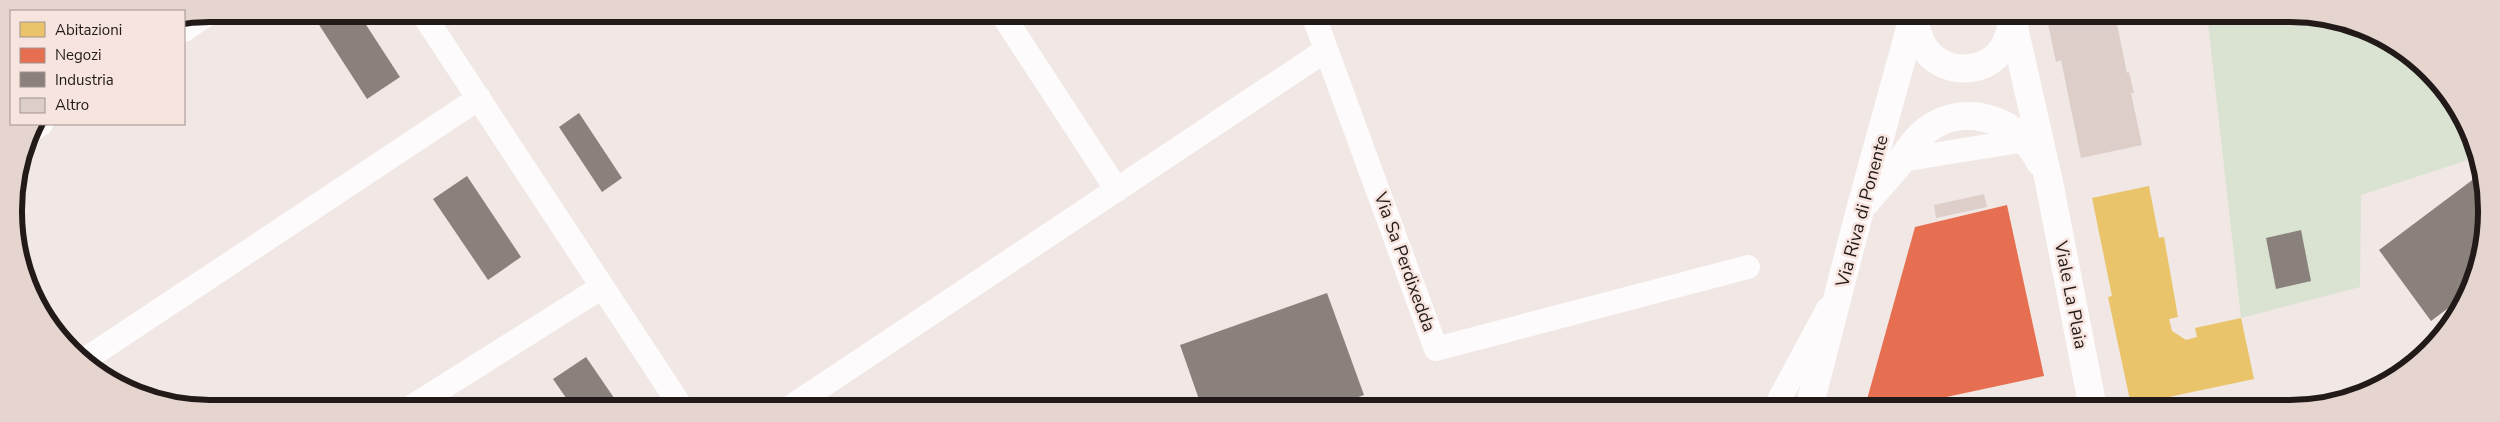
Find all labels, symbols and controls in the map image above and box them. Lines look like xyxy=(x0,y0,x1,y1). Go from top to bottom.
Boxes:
legend xyxy=(10,10,185,125)
text: Abitazioni xyxy=(55,20,122,40)
text: Negozi xyxy=(55,45,102,65)
text: Industria xyxy=(55,70,114,90)
text: Altro xyxy=(55,95,89,115)
street label: Via Riva di Ponente xyxy=(1830,132,1894,291)
street label: Via Sa Perdixedda xyxy=(1368,188,1441,335)
street label: Viale La Plaia xyxy=(2049,238,2093,351)

